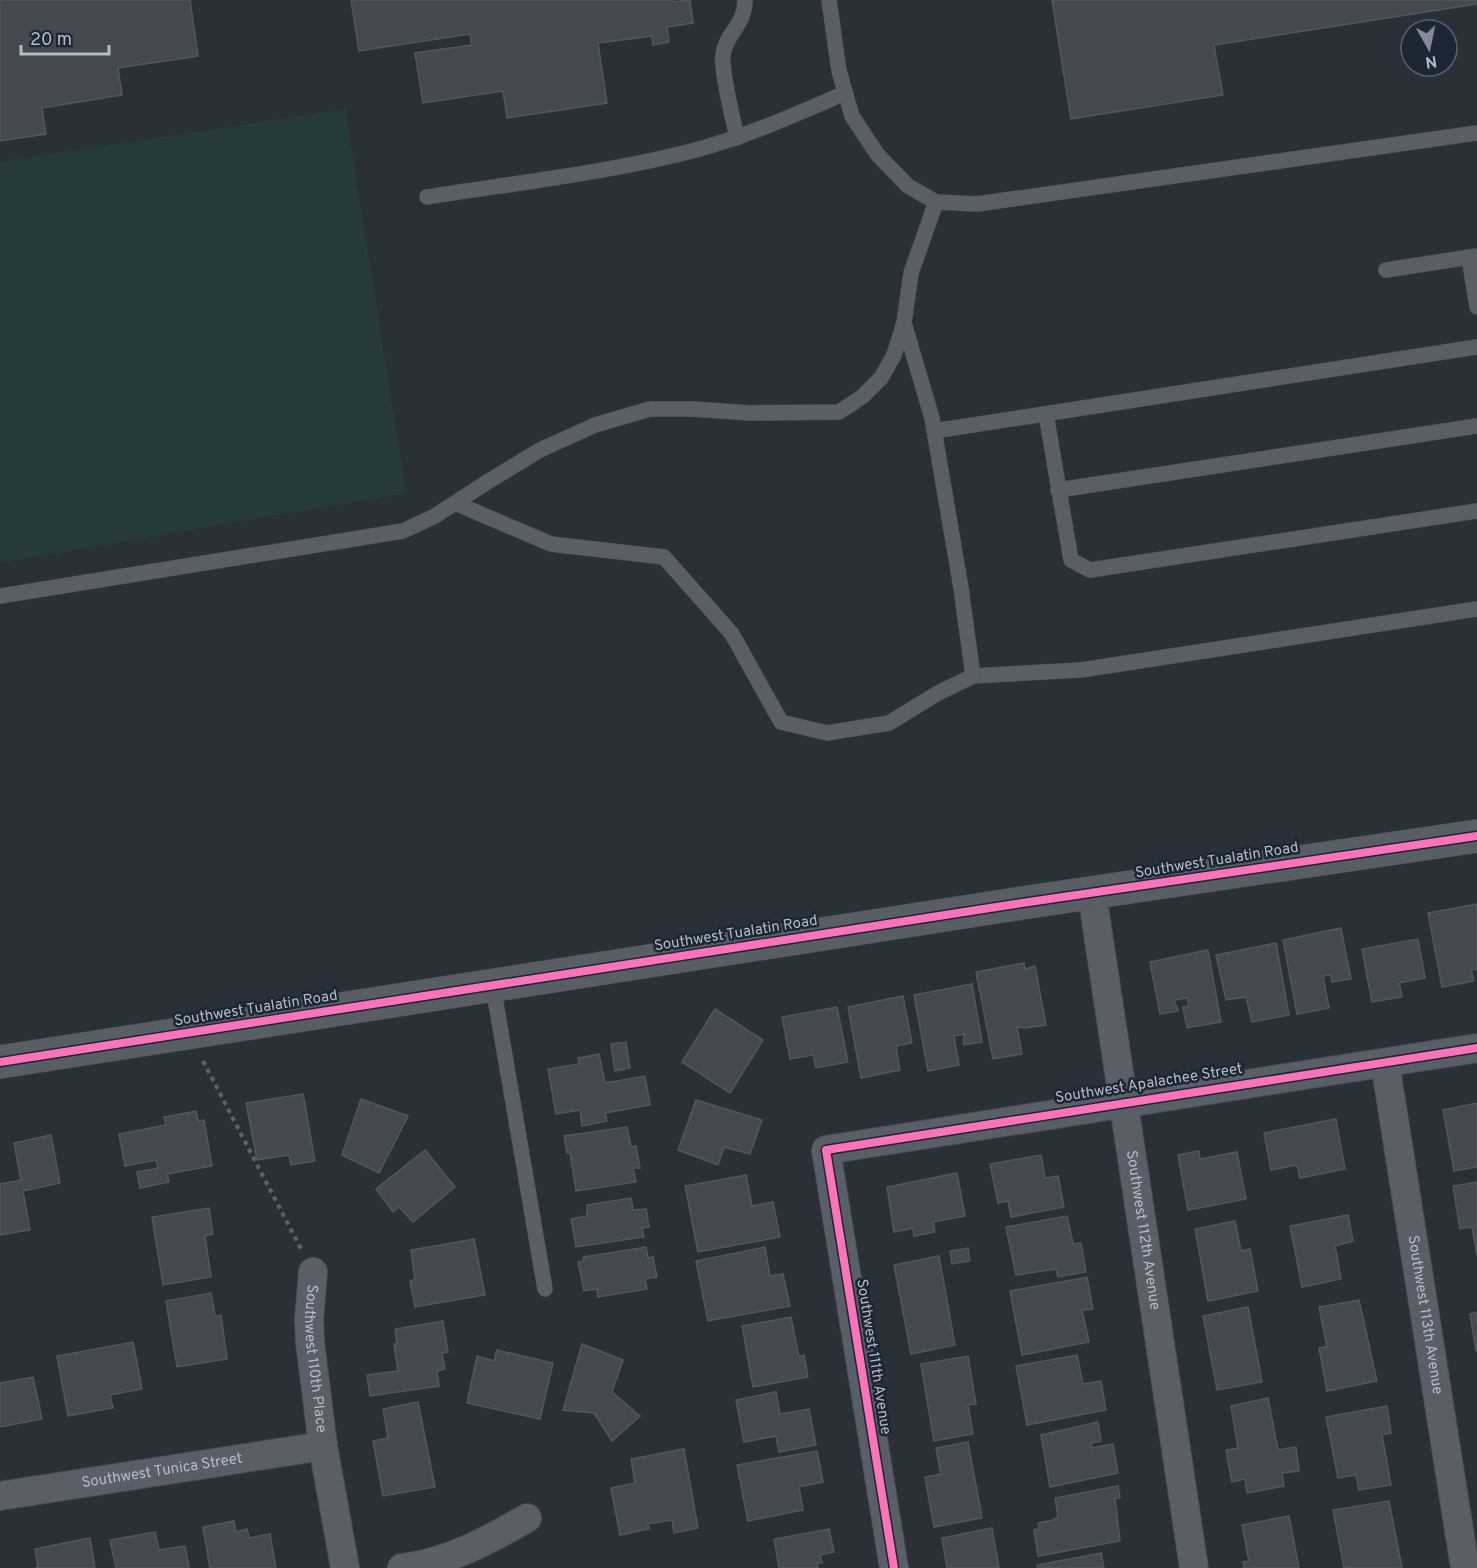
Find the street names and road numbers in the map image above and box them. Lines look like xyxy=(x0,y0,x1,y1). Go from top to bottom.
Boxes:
street label: Southwest Tualatin Road xyxy=(1134,839,1300,883)
street label: Southwest Tualatin Road xyxy=(653,912,819,956)
street label: Southwest Tualatin Road xyxy=(173,987,339,1031)
street label: Southwest Apalachee Street xyxy=(1054,1060,1244,1108)
street label: Southwest 112th Avenue xyxy=(1121,1149,1164,1311)
street label: Southwest 113th Avenue xyxy=(1403,1234,1447,1396)
street label: Southwest 111th Avenue xyxy=(851,1278,895,1436)
street label: Southwest 110th Place xyxy=(299,1284,331,1434)
street label: Southwest Tunica Street xyxy=(80,1449,244,1493)

